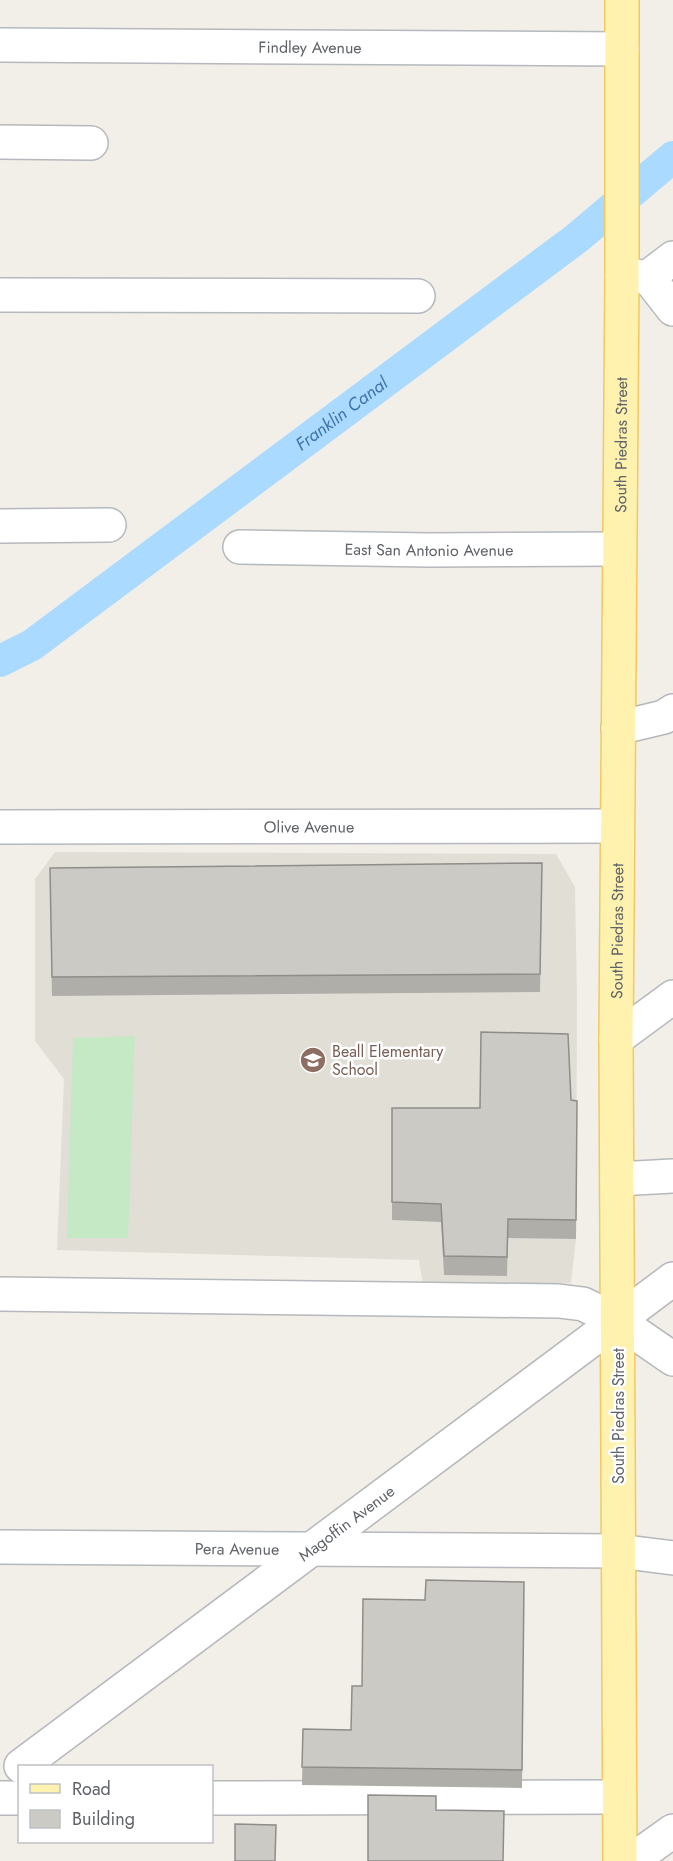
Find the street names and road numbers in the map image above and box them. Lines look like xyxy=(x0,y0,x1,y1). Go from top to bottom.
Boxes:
street label: Findley Avenue xyxy=(258,36,362,59)
street label: South Piedras Street xyxy=(609,377,633,513)
street label: East San Antonio Avenue xyxy=(344,538,513,562)
street label: Olive Avenue xyxy=(264,815,354,839)
street label: South Piedras Street xyxy=(605,863,629,999)
street label: South Piedras Street xyxy=(607,1348,630,1484)
street label: Magoffin Avenue xyxy=(294,1480,400,1567)
street label: Pera Avenue xyxy=(195,1537,279,1561)

